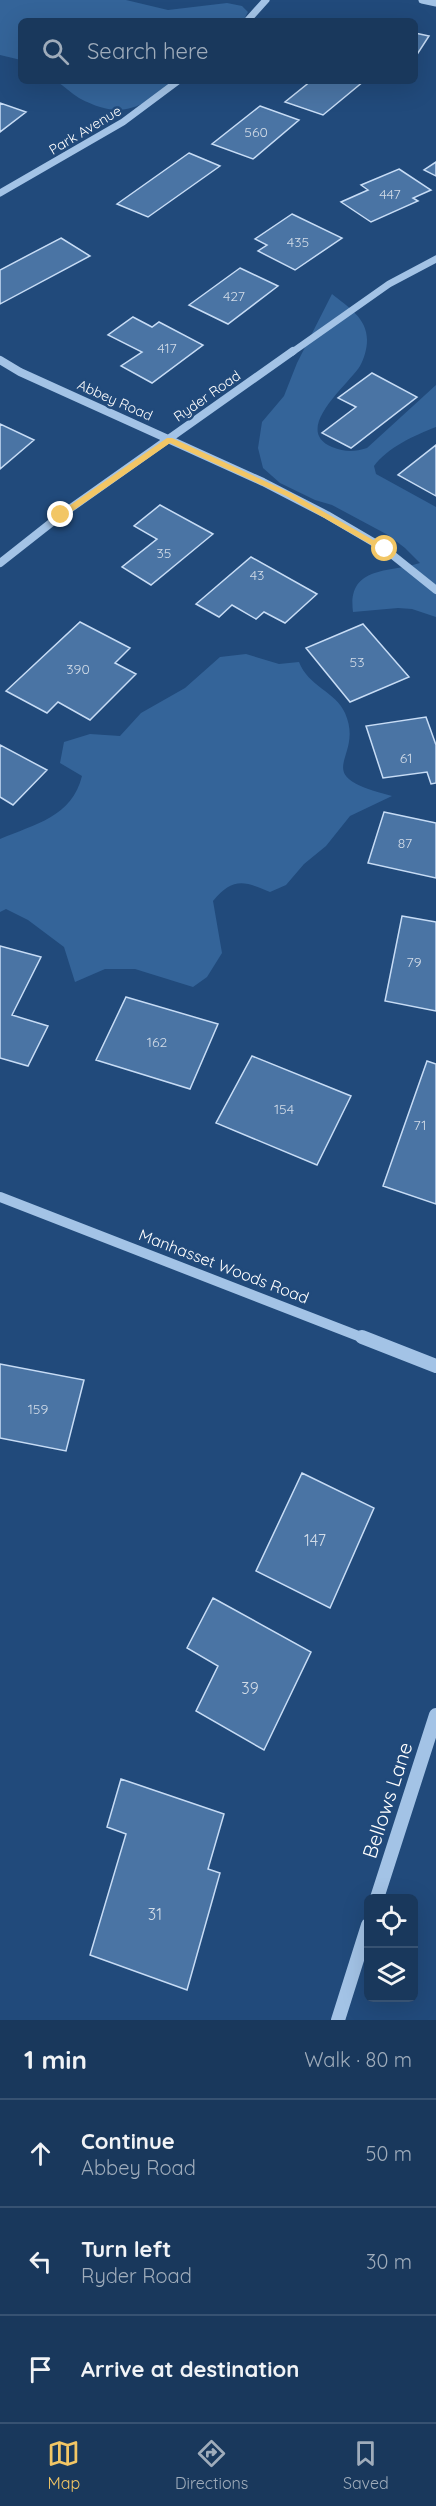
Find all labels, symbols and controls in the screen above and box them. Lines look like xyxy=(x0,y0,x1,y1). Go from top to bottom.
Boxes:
search box xyxy=(18,18,418,84)
icon: search xyxy=(39,35,72,68)
text: Search here xyxy=(87,37,208,65)
street label: Park Avenue xyxy=(46,101,125,159)
house number: 560 xyxy=(244,123,268,141)
house number: 447 xyxy=(379,185,401,203)
house number: 435 xyxy=(287,233,309,251)
house number: 427 xyxy=(223,287,245,305)
house number: 417 xyxy=(157,339,177,357)
street label: Ryder Road xyxy=(170,366,244,426)
street label: Abbey Road xyxy=(75,375,155,425)
route end xyxy=(47,501,73,527)
route start xyxy=(371,535,397,561)
house number: 35 xyxy=(157,544,171,562)
house number: 43 xyxy=(250,566,264,584)
house number: 53 xyxy=(350,653,364,671)
house number: 390 xyxy=(66,660,90,678)
house number: 61 xyxy=(400,749,412,767)
house number: 87 xyxy=(398,834,412,852)
house number: 79 xyxy=(407,953,422,971)
house number: 162 xyxy=(147,1033,167,1051)
house number: 154 xyxy=(274,1100,294,1118)
house number: 71 xyxy=(413,1116,427,1134)
street label: Manhasset Woods Road xyxy=(136,1224,312,1308)
house number: 159 xyxy=(28,1400,48,1418)
house number: 147 xyxy=(304,1530,326,1550)
house number: 39 xyxy=(241,1678,259,1698)
street label: Bellows Lane xyxy=(356,1739,418,1861)
map controls xyxy=(364,1894,418,2002)
button: locate xyxy=(364,1894,418,1948)
house number: 31 xyxy=(148,1904,162,1924)
button: layers xyxy=(364,1948,418,2002)
text: 1 min xyxy=(24,2043,87,2076)
text: Walk · 80 m xyxy=(304,2047,412,2072)
text: Continue xyxy=(81,2127,175,2155)
icon: ahead xyxy=(24,2137,57,2170)
text: 50 m xyxy=(366,2141,412,2166)
text: Abbey Road xyxy=(81,2155,196,2180)
text: Turn left xyxy=(81,2235,171,2263)
icon: left xyxy=(24,2245,57,2278)
text: 30 m xyxy=(366,2249,412,2274)
text: Ryder Road xyxy=(81,2263,192,2288)
icon: arrive xyxy=(24,2353,57,2386)
text: Arrive at destination xyxy=(81,2355,299,2383)
tab: Map xyxy=(47,2437,80,2493)
tab: Directions xyxy=(175,2437,248,2493)
tab: Saved xyxy=(343,2437,389,2493)

